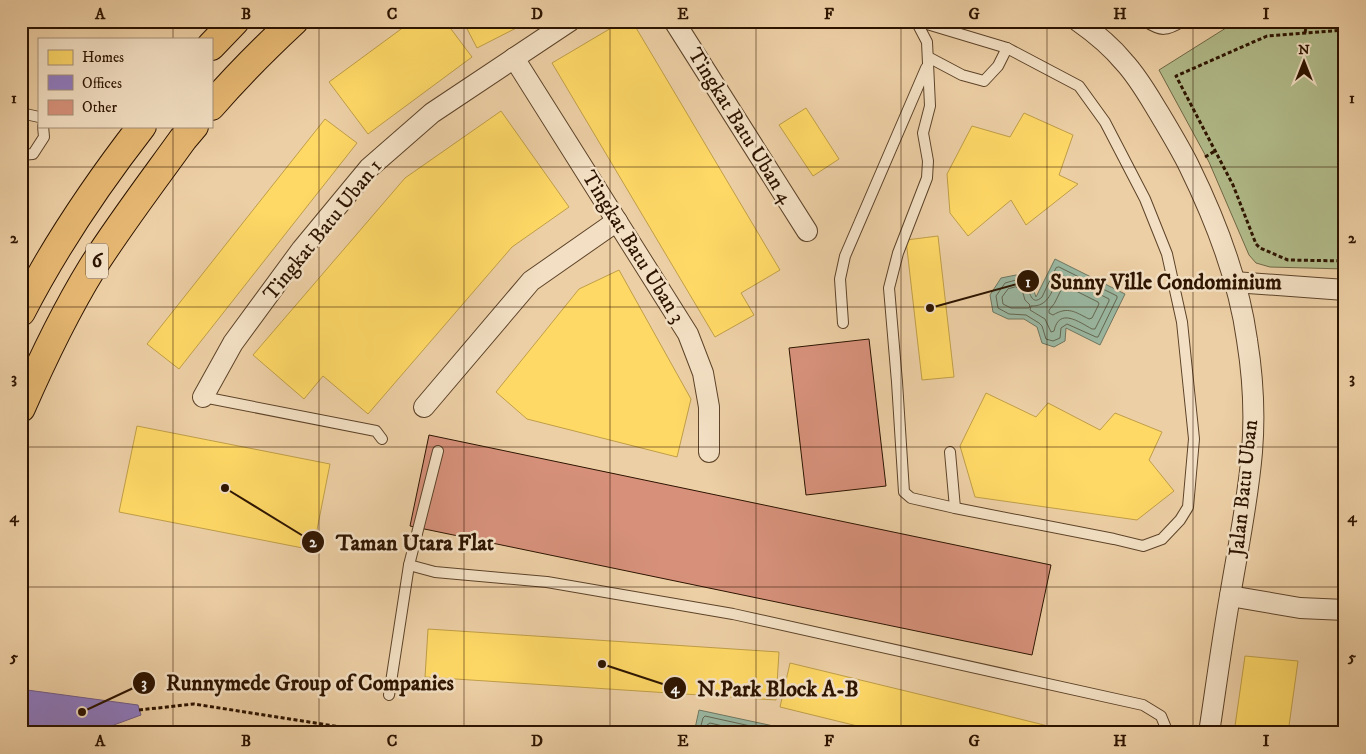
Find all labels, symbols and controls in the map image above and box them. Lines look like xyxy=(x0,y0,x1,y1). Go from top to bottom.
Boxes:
text: A xyxy=(94,4,106,24)
text: B xyxy=(241,4,251,24)
text: C xyxy=(387,4,397,24)
text: D xyxy=(531,4,543,24)
text: E xyxy=(677,4,689,24)
text: F xyxy=(824,4,834,24)
text: G xyxy=(968,4,980,24)
text: H xyxy=(1113,4,1127,24)
text: I xyxy=(1263,4,1270,24)
legend xyxy=(38,38,212,128)
north arrow xyxy=(1278,38,1328,88)
text: N xyxy=(1298,41,1310,59)
street label: Tingkat Batu Uban 4 xyxy=(682,43,799,210)
text: Homes xyxy=(82,48,124,67)
text: Offices xyxy=(82,74,122,93)
text: 1 xyxy=(11,88,17,108)
text: 1 xyxy=(1349,88,1355,108)
text: Other xyxy=(82,98,117,117)
street label: Tingkat Batu Uban 1 xyxy=(258,154,388,306)
street label: Tingkat Batu Uban 3 xyxy=(576,166,690,328)
text: 2 xyxy=(10,228,19,248)
text: 2 xyxy=(1348,228,1357,248)
road number: 6 xyxy=(86,244,108,278)
callout: Sunny Ville Condominium xyxy=(1016,263,1292,300)
text: Sunny Ville Condominium xyxy=(1050,269,1282,296)
text: 1 xyxy=(1025,273,1031,292)
text: 3 xyxy=(11,368,17,388)
text: 3 xyxy=(1349,368,1355,388)
street label: Jalan Batu Uban xyxy=(1224,418,1264,560)
text: 4 xyxy=(8,507,19,527)
text: 4 xyxy=(1346,507,1357,527)
callout: Taman Utara Flat xyxy=(301,523,504,560)
text: Taman Utara Flat xyxy=(335,530,494,557)
text: 2 xyxy=(309,533,317,552)
text: 5 xyxy=(9,647,18,667)
text: 5 xyxy=(1347,647,1356,667)
callout: Runnymede Group of Companies xyxy=(131,664,464,701)
text: Runnymede Group of Companies xyxy=(166,670,455,697)
callout: N.Park Block A-B xyxy=(662,670,869,707)
text: 3 xyxy=(141,674,147,693)
text: N.Park Block A-B xyxy=(697,676,859,703)
text: 4 xyxy=(670,679,681,698)
text: A xyxy=(94,731,106,751)
text: B xyxy=(241,731,251,751)
text: C xyxy=(387,731,397,751)
text: D xyxy=(531,731,543,751)
text: E xyxy=(677,731,689,751)
text: F xyxy=(824,731,834,751)
text: G xyxy=(968,731,980,751)
text: H xyxy=(1113,731,1127,751)
text: I xyxy=(1263,731,1270,751)

